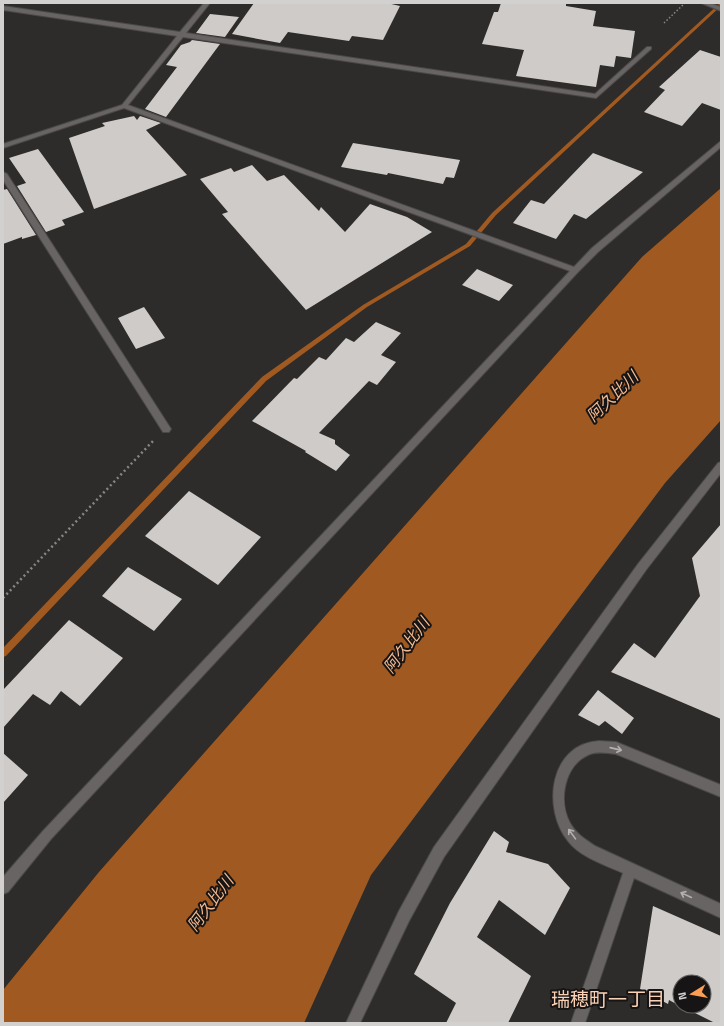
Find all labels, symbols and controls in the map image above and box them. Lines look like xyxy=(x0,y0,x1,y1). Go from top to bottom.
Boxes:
water label: 阿久比川 xyxy=(581,364,645,427)
water label: 阿久比川 xyxy=(377,611,436,678)
one-way arrow xyxy=(609,745,622,753)
one-way arrow xyxy=(568,829,576,840)
water label: 阿久比川 xyxy=(181,869,240,936)
one-way arrow xyxy=(680,891,692,898)
north arrow xyxy=(672,974,712,1014)
district label: 瑞穂町一丁目 xyxy=(551,984,665,1013)
text: N xyxy=(674,991,691,1001)

